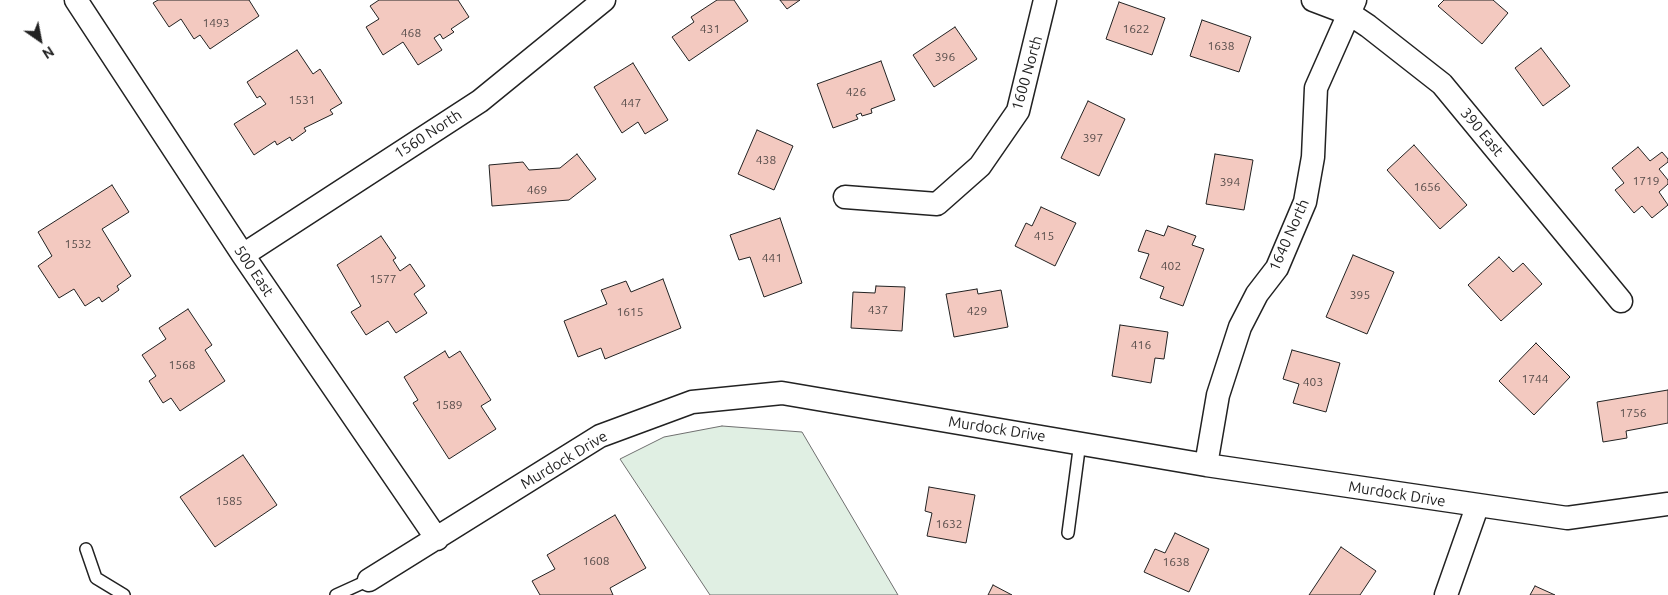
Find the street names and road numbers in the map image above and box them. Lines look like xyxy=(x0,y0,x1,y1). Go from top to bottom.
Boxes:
street label: 1600 North xyxy=(1008,34,1046,112)
street label: 390 East xyxy=(1457,104,1507,160)
street label: 1560 North xyxy=(391,106,465,162)
street label: 1640 North xyxy=(1265,196,1313,274)
street label: 500 East xyxy=(231,242,277,300)
street label: Murdock Drive xyxy=(947,412,1047,446)
street label: Murdock Drive xyxy=(517,427,611,493)
street label: Murdock Drive xyxy=(1347,477,1447,511)

